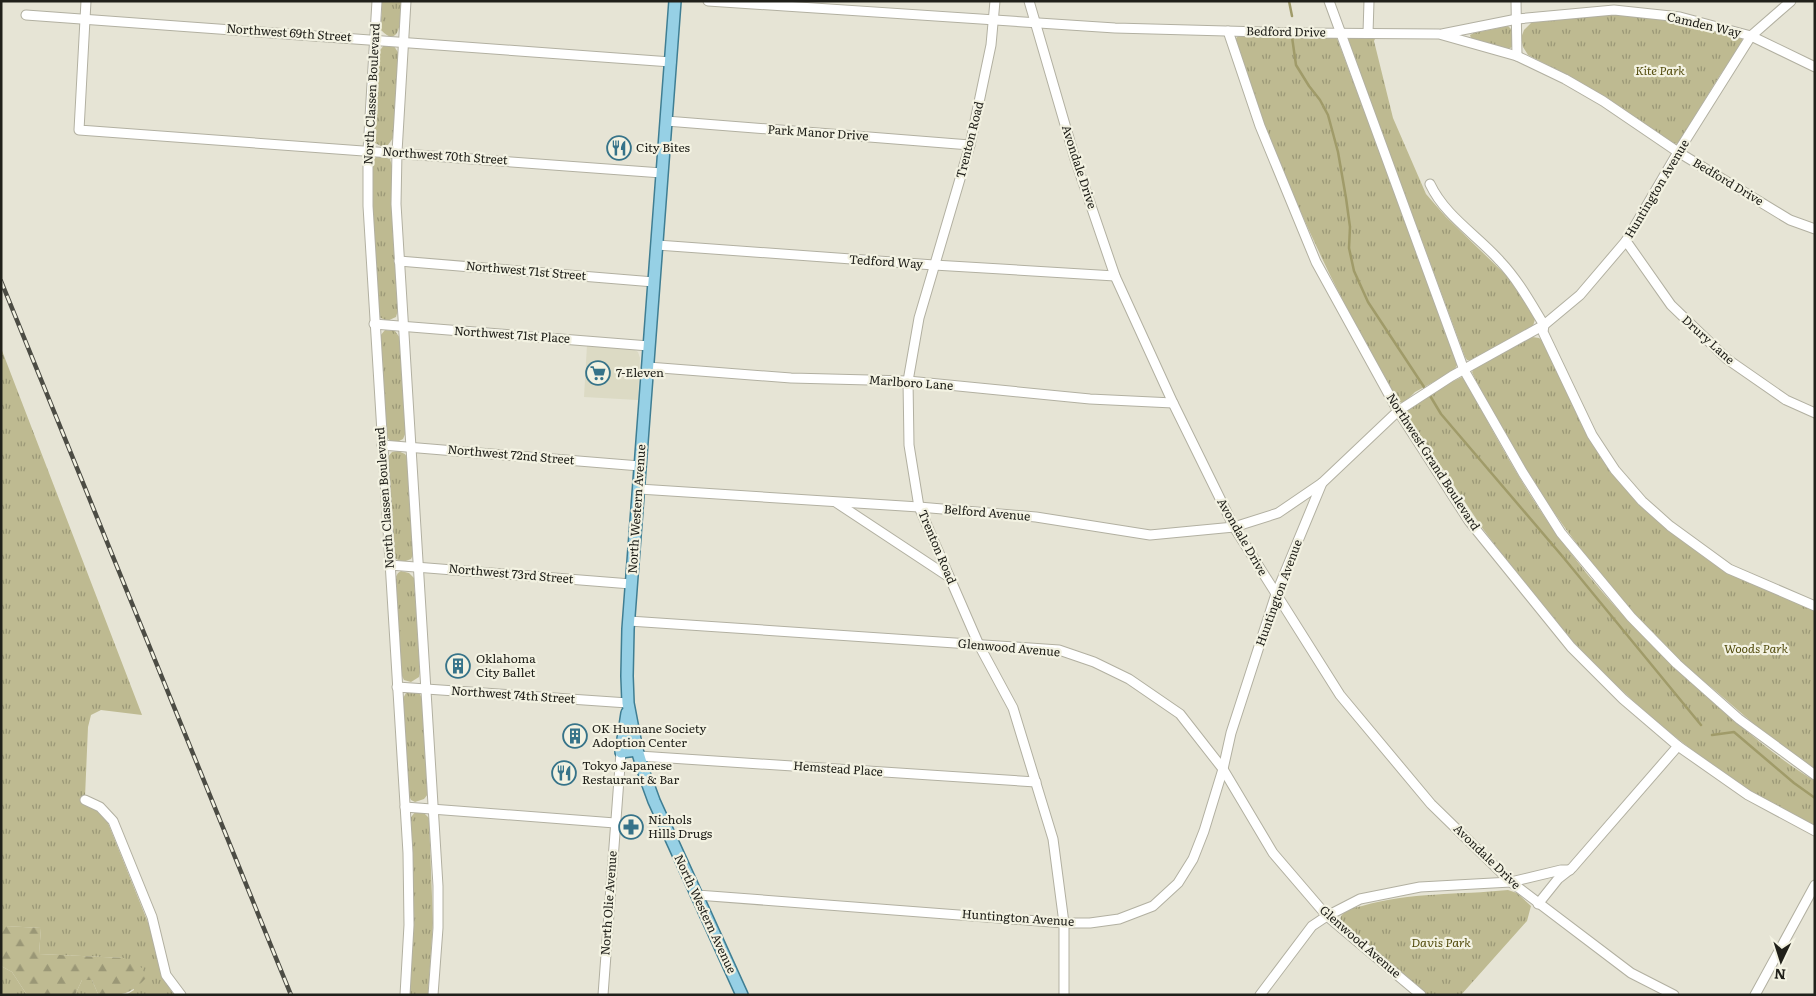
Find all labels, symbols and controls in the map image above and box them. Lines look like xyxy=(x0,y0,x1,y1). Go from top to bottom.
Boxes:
street label: Camden Way xyxy=(1665,7,1743,41)
street label: Northwest 69th Street xyxy=(226,19,352,45)
street label: Bedford Drive xyxy=(1246,21,1326,41)
street label: North Classen Boulevard xyxy=(358,22,384,165)
park label: Kite Park xyxy=(1635,61,1685,79)
street label: Trenton Road xyxy=(951,99,987,180)
street label: Park Manor Drive xyxy=(767,119,869,145)
street label: Avondale Drive xyxy=(1058,122,1102,211)
restaurant icon: City Bites xyxy=(606,135,632,161)
street label: Huntington Avenue xyxy=(1619,136,1693,241)
place label: City Bites xyxy=(636,138,691,156)
street label: Northwest 70th Street xyxy=(382,142,509,168)
street label: Bedford Drive xyxy=(1690,153,1767,209)
street label: Tedford Way xyxy=(849,249,924,273)
street label: Northwest 71st Street xyxy=(465,256,587,284)
street label: Drury Lane xyxy=(1678,311,1739,368)
street label: Northwest 71st Place xyxy=(453,321,571,347)
supermarket icon: 7-Eleven xyxy=(585,360,611,386)
place label: 7-Eleven xyxy=(616,363,664,381)
street label: Marlboro Lane xyxy=(868,370,954,394)
street label: Northwest Grand Boulevard xyxy=(1383,389,1485,534)
street label: North Classen Boulevard xyxy=(370,426,398,569)
street label: Northwest 72nd Street xyxy=(447,439,575,469)
street label: North Western Avenue xyxy=(623,444,650,574)
street label: Avondale Drive xyxy=(1213,494,1272,579)
street label: Belford Avenue xyxy=(943,499,1031,525)
street label: Trenton Road xyxy=(914,507,962,587)
street label: Huntington Avenue xyxy=(1250,537,1306,649)
street label: Northwest 73rd Street xyxy=(448,559,574,587)
street label: Glenwood Avenue xyxy=(957,634,1061,660)
park label: Woods Park xyxy=(1724,639,1788,657)
place label: Oklahoma City Ballet xyxy=(476,649,536,681)
building icon: Oklahoma City Ballet xyxy=(445,653,471,679)
street label: Northwest 74th Street xyxy=(450,681,576,707)
place label: OK Humane Society Adoption Center xyxy=(592,719,707,751)
building icon: OK Humane Society Adoption Center xyxy=(562,723,588,749)
place label: Tokyo Japanese Restaurant & Bar xyxy=(582,756,679,788)
street label: Hemstead Place xyxy=(793,756,884,780)
restaurant icon: Tokyo Japanese Restaurant & Bar xyxy=(551,760,577,786)
place label: Nichols Hills Drugs xyxy=(648,810,713,842)
pharmacy icon: Nichols Hills Drugs xyxy=(618,814,644,840)
street label: Avondale Drive xyxy=(1450,820,1525,893)
street label: North Olie Avenue xyxy=(595,850,621,956)
street label: North Western Avenue xyxy=(670,851,741,976)
street label: Glenwood Avenue xyxy=(1316,901,1405,982)
street label: Huntington Avenue xyxy=(961,904,1075,930)
park label: Davis Park xyxy=(1411,933,1471,951)
north arrow xyxy=(1756,936,1806,986)
text: N xyxy=(1773,965,1787,985)

